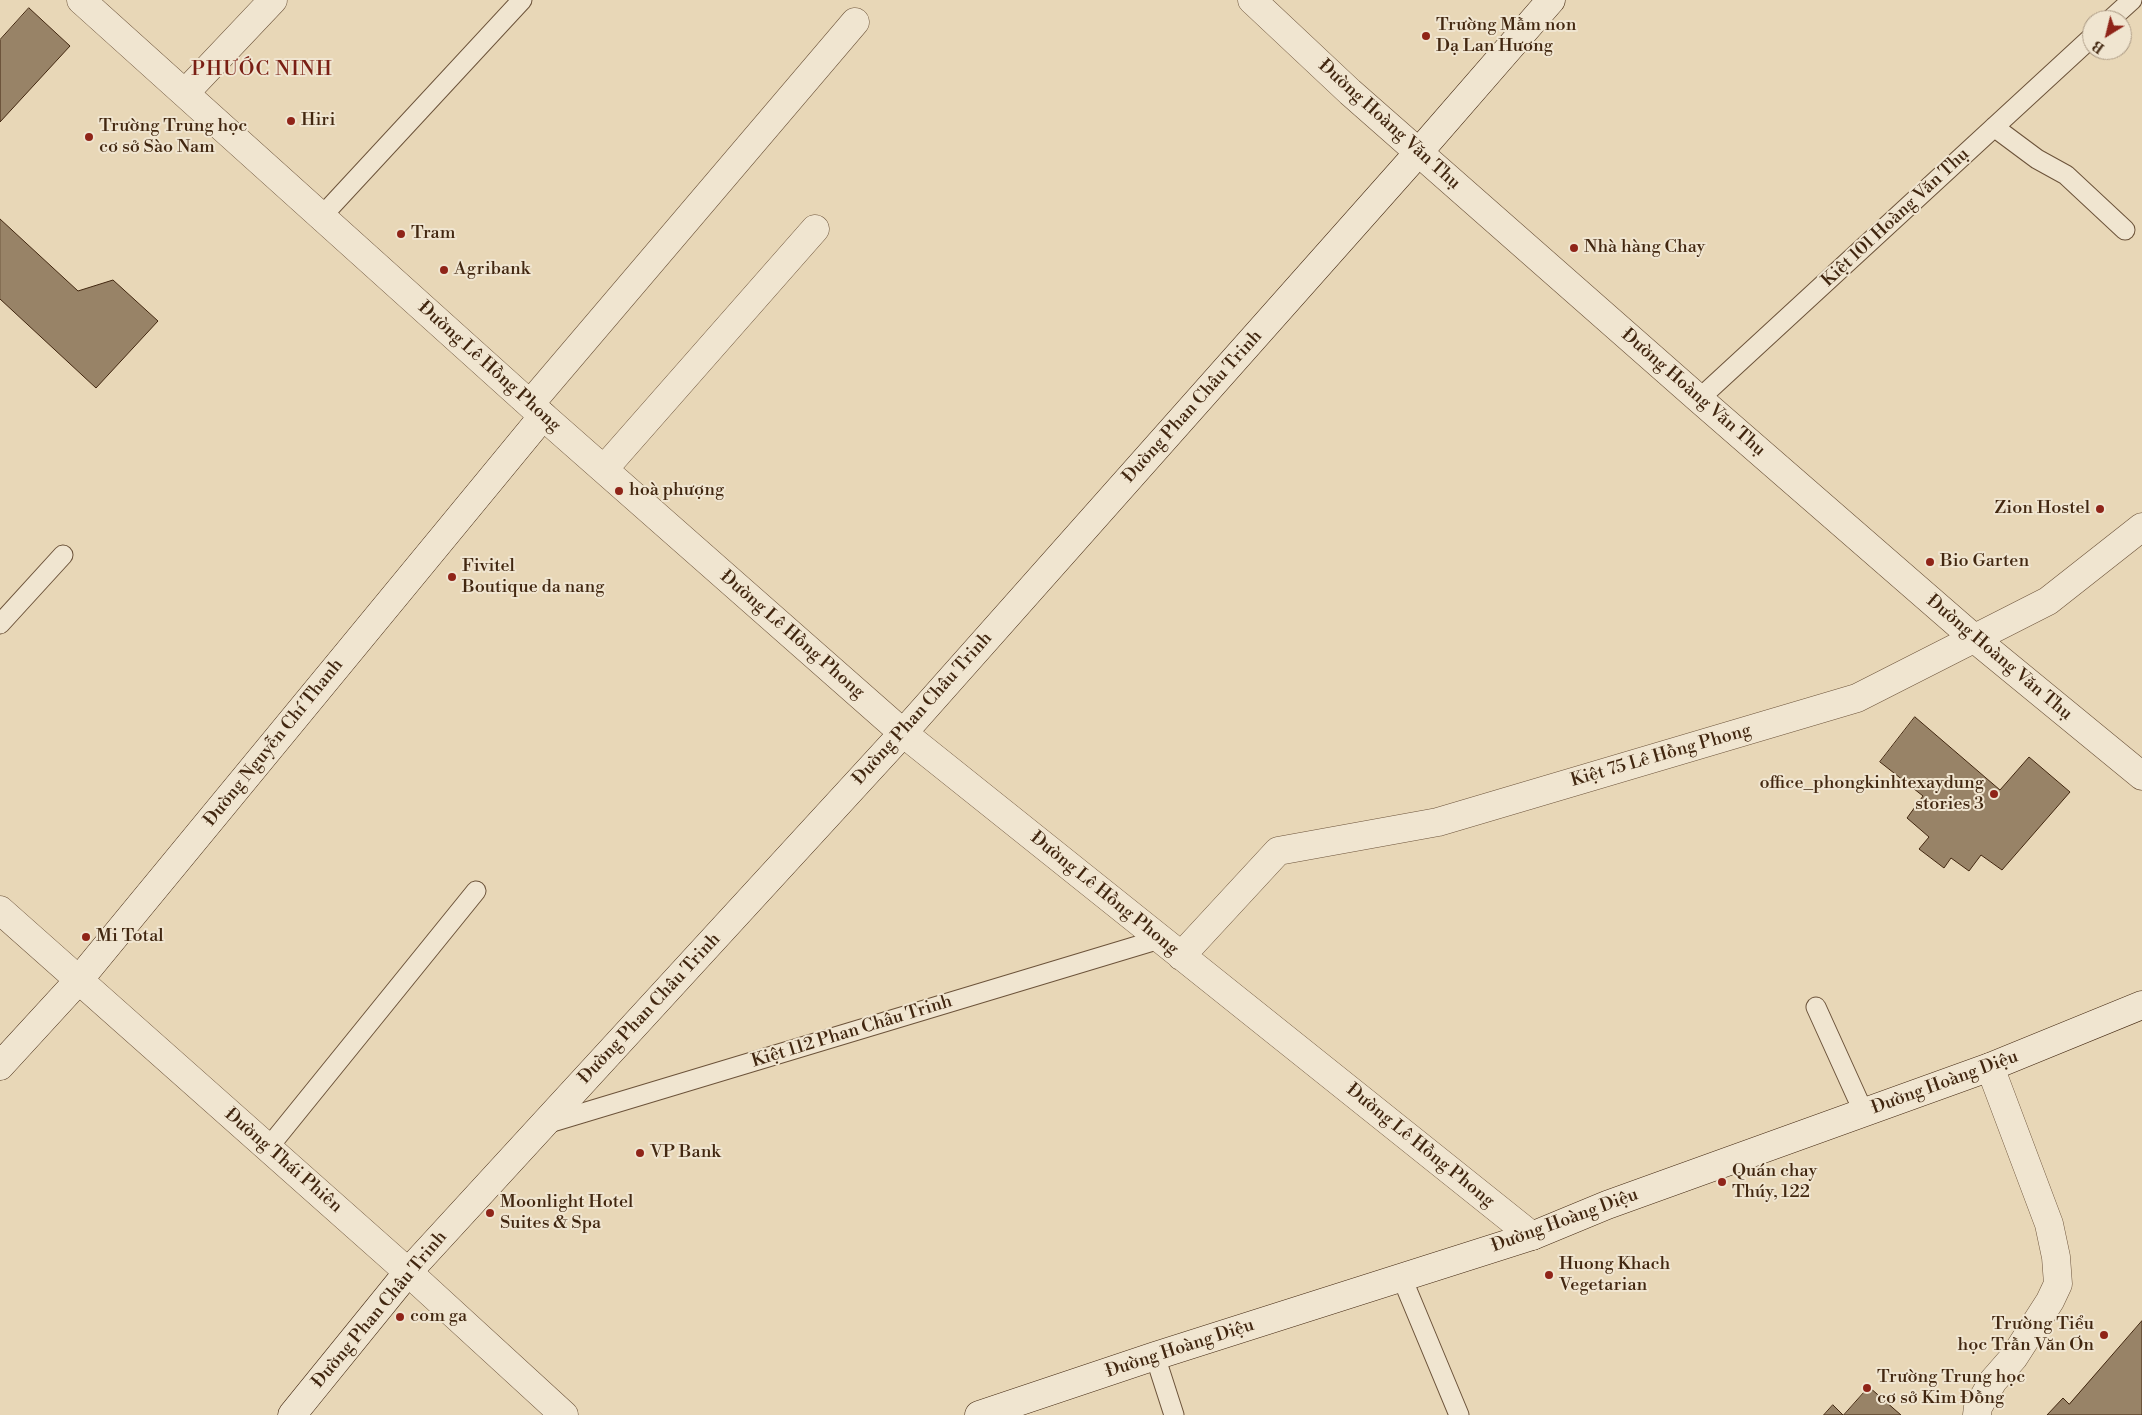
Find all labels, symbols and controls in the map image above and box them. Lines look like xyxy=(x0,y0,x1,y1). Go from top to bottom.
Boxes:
north arrow xyxy=(2082,10,2132,60)
place label: Trường Mầm non Dạ Lan Hương xyxy=(1436,15,1576,58)
marker: Trường Mầm non Dạ Lan Hương xyxy=(1420,30,1432,42)
text: B xyxy=(2089,36,2108,57)
street label: Đường Hoàng Văn Thụ xyxy=(1314,56,1464,194)
district label: PHƯỚC NINH xyxy=(190,58,334,82)
place label: Hiri xyxy=(301,110,335,132)
marker: Hiri xyxy=(285,115,297,127)
place label: Trường Trung học cơ sở Sào Nam xyxy=(99,116,247,158)
marker: Trường Trung học cơ sở Sào Nam xyxy=(83,131,95,143)
street label: Kiệt 101 Hoàng Văn Thụ xyxy=(1818,144,1974,292)
place label: Tram xyxy=(411,223,455,245)
marker: Tram xyxy=(395,228,407,240)
place label: Nhà hàng Chay xyxy=(1584,237,1705,259)
marker: Nhà hàng Chay xyxy=(1568,242,1580,254)
place label: Agribank xyxy=(454,259,530,281)
marker: Agribank xyxy=(438,264,450,276)
street label: Đường Lê Hồng Phong xyxy=(413,297,565,437)
street label: Đường Hoàng Văn Thụ xyxy=(1617,325,1769,461)
street label: Đường Phan Châu Trinh xyxy=(1119,326,1267,488)
place label: hoà phượng xyxy=(629,480,724,502)
marker: hoà phượng xyxy=(613,485,625,497)
place label: Zion Hostel xyxy=(1995,498,2090,520)
marker: Zion Hostel xyxy=(2094,503,2106,515)
place label: Bio Garten xyxy=(1940,551,2029,573)
place label: Fivitel Boutique da nang xyxy=(462,556,604,598)
marker: Bio Garten xyxy=(1924,556,1936,568)
street label: Đường Lê Hồng Phong xyxy=(715,566,869,704)
marker: Fivitel Boutique da nang xyxy=(446,571,458,583)
street label: Đường Hoàng Văn Thụ xyxy=(1922,591,2076,725)
street label: Đường Phan Châu Trinh xyxy=(849,628,997,790)
street label: Đường Nguyễn Chí Thanh xyxy=(200,655,348,831)
street label: Kiệt 75 Lê Hồng Phong xyxy=(1568,720,1754,792)
place label: office_phongkinhtexaydung stories 3 xyxy=(1759,773,1984,816)
marker: office_phongkinhtexaydung stories 3 xyxy=(1988,788,2000,800)
street label: Đường Lê Hồng Phong xyxy=(1026,828,1182,960)
place label: Mi Total xyxy=(96,926,164,948)
street label: Đường Phan Châu Trinh xyxy=(574,929,726,1089)
marker: Mi Total xyxy=(80,931,92,943)
street label: Kiệt 112 Phan Châu Trinh xyxy=(749,991,955,1073)
street label: Đường Hoàng Diệu xyxy=(1869,1046,2021,1120)
street label: Đường Lê Hồng Phong xyxy=(1342,1080,1498,1212)
street label: Đường Thái Phiên xyxy=(220,1104,346,1218)
place label: VP Bank xyxy=(650,1142,721,1164)
marker: VP Bank xyxy=(634,1147,646,1159)
place label: Quán chay Thúy, 122 xyxy=(1732,1161,1817,1204)
marker: Quán chay Thúy, 122 xyxy=(1716,1176,1728,1188)
street label: Đường Hoàng Diệu xyxy=(1489,1184,1641,1258)
place label: Moonlight Hotel Suites & Spa xyxy=(500,1192,633,1234)
marker: Moonlight Hotel Suites & Spa xyxy=(484,1207,496,1219)
street label: Đường Phan Châu Trinh xyxy=(308,1227,452,1393)
place label: Huong Khach Vegetarian xyxy=(1559,1254,1670,1296)
marker: Huong Khach Vegetarian xyxy=(1543,1269,1555,1281)
place label: com ga xyxy=(410,1306,467,1328)
marker: com ga xyxy=(394,1311,406,1323)
place label: Trường Tiểu học Trần Văn Ơn xyxy=(1958,1314,2094,1356)
street label: Đường Hoàng Diệu xyxy=(1103,1315,1257,1383)
marker: Trường Tiểu học Trần Văn Ơn xyxy=(2098,1329,2110,1341)
place label: Trường Trung học cơ sở Kim Đồng xyxy=(1877,1367,2025,1410)
marker: Trường Trung học cơ sở Kim Đồng xyxy=(1861,1382,1873,1394)

